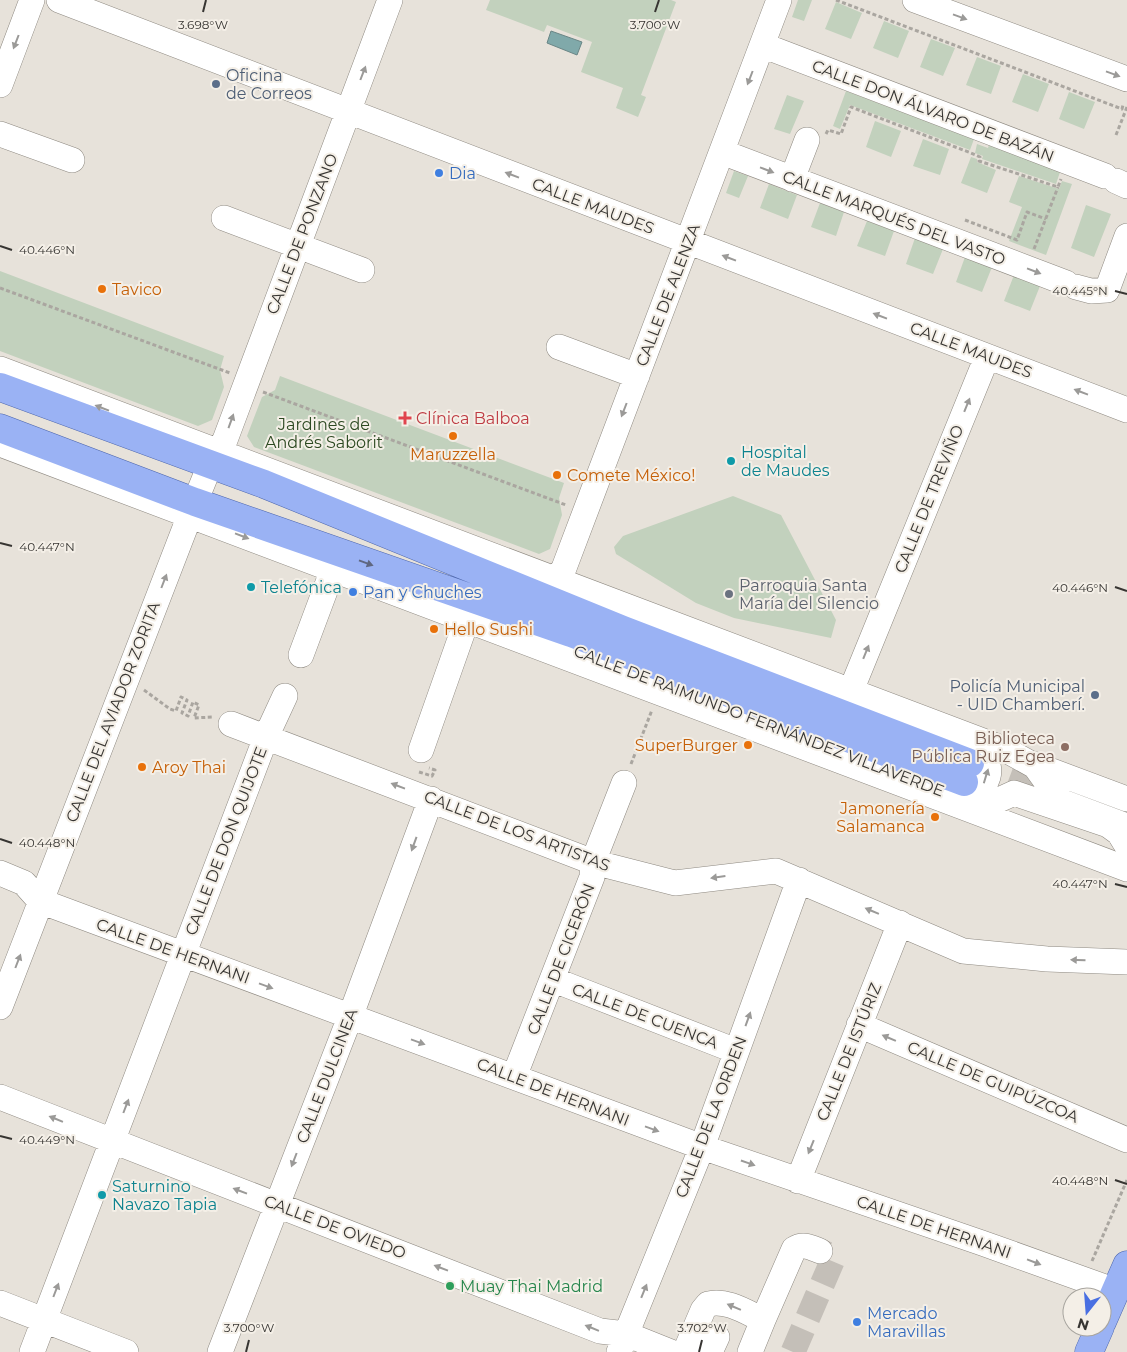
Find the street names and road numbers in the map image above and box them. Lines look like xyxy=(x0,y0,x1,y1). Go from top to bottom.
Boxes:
street label: CALLE DON ÁLVARO DE BAZÁN xyxy=(809,56,1057,166)
street label: CALLE DE PONZANO xyxy=(263,151,341,317)
street label: CALLE MARQUÉS DEL VASTO xyxy=(780,167,1008,269)
street label: CALLE MAUDES xyxy=(529,174,657,238)
street label: CALLE DE ALENZA xyxy=(632,221,704,369)
street label: CALLE MAUDES xyxy=(907,318,1035,382)
street label: CALLE DE TREVIÑO xyxy=(891,422,967,576)
street label: CALLE DEL AVIADOR ZORITA xyxy=(62,599,164,825)
street label: CALLE DE RAIMUNDO FERNÁNDEZ VILLAVERDE xyxy=(571,641,947,801)
street label: CALLE DE DON QUIJOTE xyxy=(181,744,271,938)
street label: CALLE DE LOS ARTISTAS xyxy=(421,787,613,875)
street label: CALLE DE CICERÓN xyxy=(523,881,599,1037)
street label: CALLE DE HERNANI xyxy=(94,914,252,988)
street label: CALLE DE CUENCA xyxy=(569,979,721,1053)
street label: CALLE DE ISTÚRIZ xyxy=(813,980,885,1124)
street label: CALLE DULCINEA xyxy=(293,1005,362,1146)
street label: CALLE DE LA ORDEN xyxy=(671,1034,751,1200)
street label: CALLE DE GUIPÚZCOA xyxy=(905,1037,1082,1127)
street label: CALLE DE HERNANI xyxy=(474,1054,632,1130)
street label: CALLE DE OVIEDO xyxy=(261,1191,409,1263)
street label: CALLE DE HERNANI xyxy=(854,1192,1014,1262)

